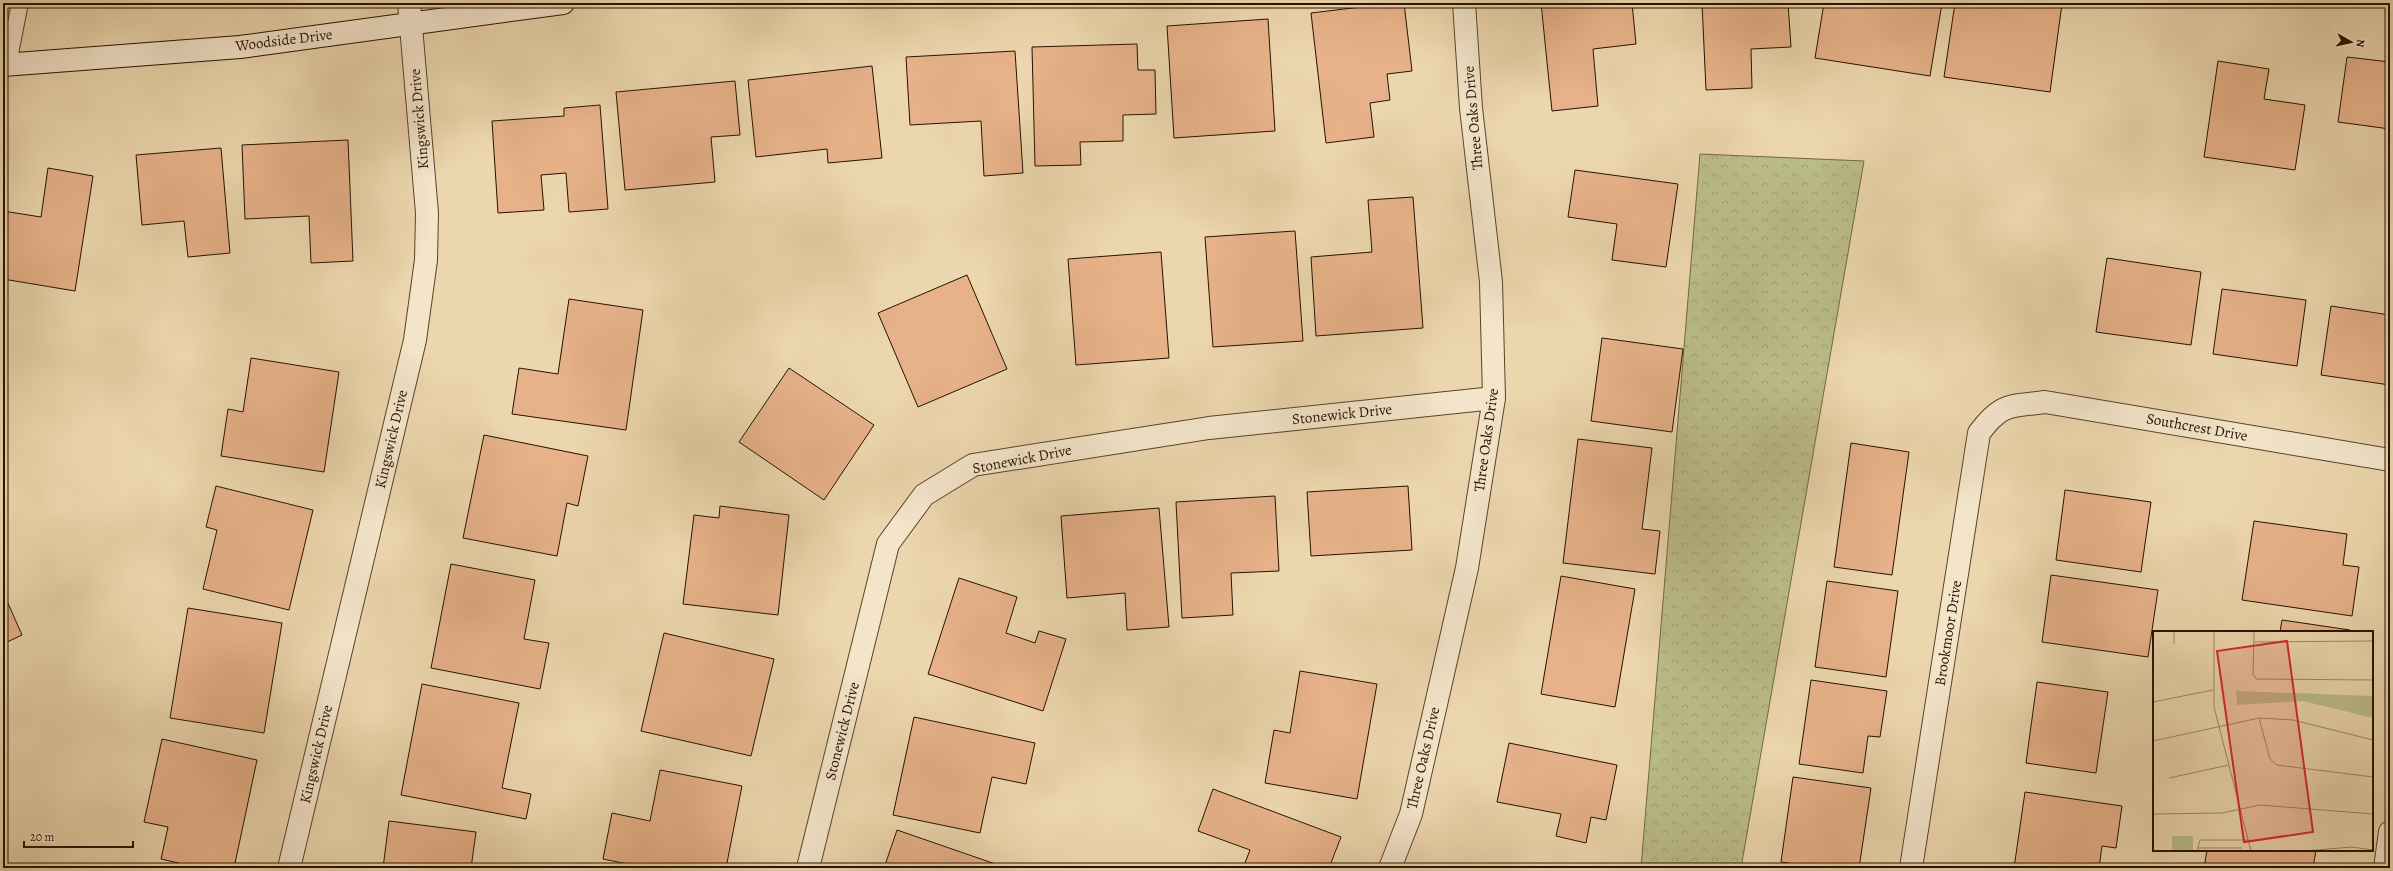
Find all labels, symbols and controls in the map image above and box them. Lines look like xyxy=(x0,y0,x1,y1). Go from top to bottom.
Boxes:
north arrow xyxy=(2331,22,2371,62)
street label: Woodside Drive xyxy=(233,24,334,56)
text: N xyxy=(2352,38,2368,48)
street label: Three Oaks Drive xyxy=(1458,65,1488,171)
street label: Kingswick Drive xyxy=(405,68,433,170)
street label: Kingswick Drive xyxy=(370,387,412,490)
street label: Three Oaks Drive xyxy=(1469,387,1503,493)
street label: Stonewick Drive xyxy=(1291,399,1393,429)
street label: Southcrest Drive xyxy=(2145,408,2249,446)
street label: Stonewick Drive xyxy=(971,440,1074,478)
street label: Brookmoor Drive xyxy=(1930,579,1966,687)
inset map xyxy=(2153,631,2373,851)
street label: Stonewick Drive xyxy=(820,680,864,782)
street label: Kingswick Drive xyxy=(295,702,337,805)
street label: Three Oaks Drive xyxy=(1402,705,1445,811)
scale bar xyxy=(24,823,133,849)
text: 20 m xyxy=(30,829,54,845)

